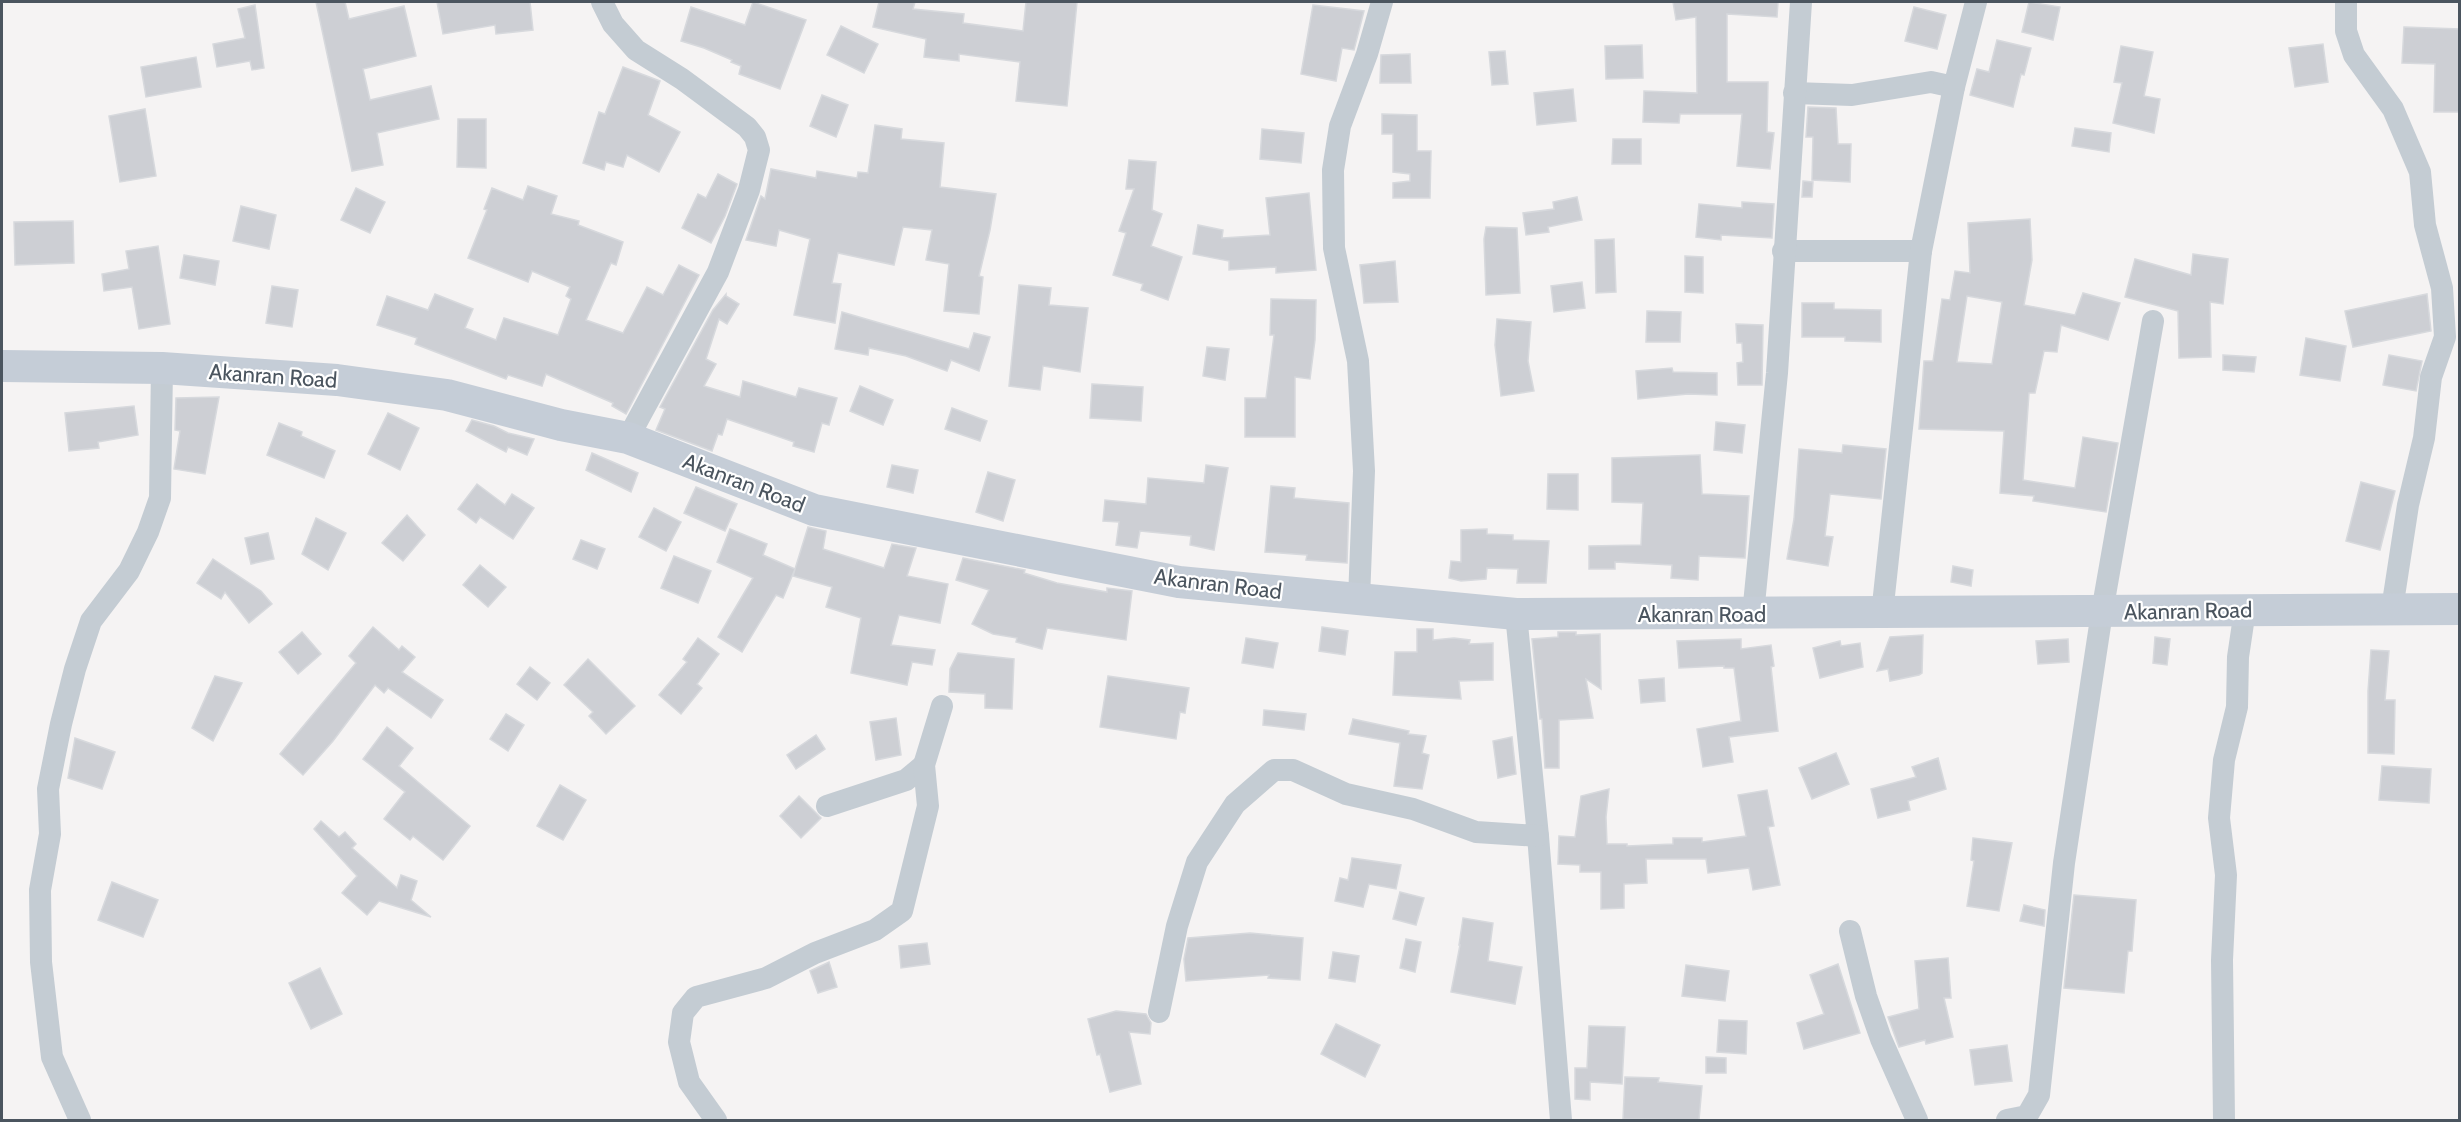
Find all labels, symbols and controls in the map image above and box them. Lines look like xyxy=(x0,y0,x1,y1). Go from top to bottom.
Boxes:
street label: Akanran Road xyxy=(208,358,338,394)
street label: Akanran Road xyxy=(679,447,809,519)
street label: Akanran Road xyxy=(1153,563,1283,605)
street label: Akanran Road xyxy=(2124,596,2252,626)
street label: Akanran Road xyxy=(1638,601,1766,628)

